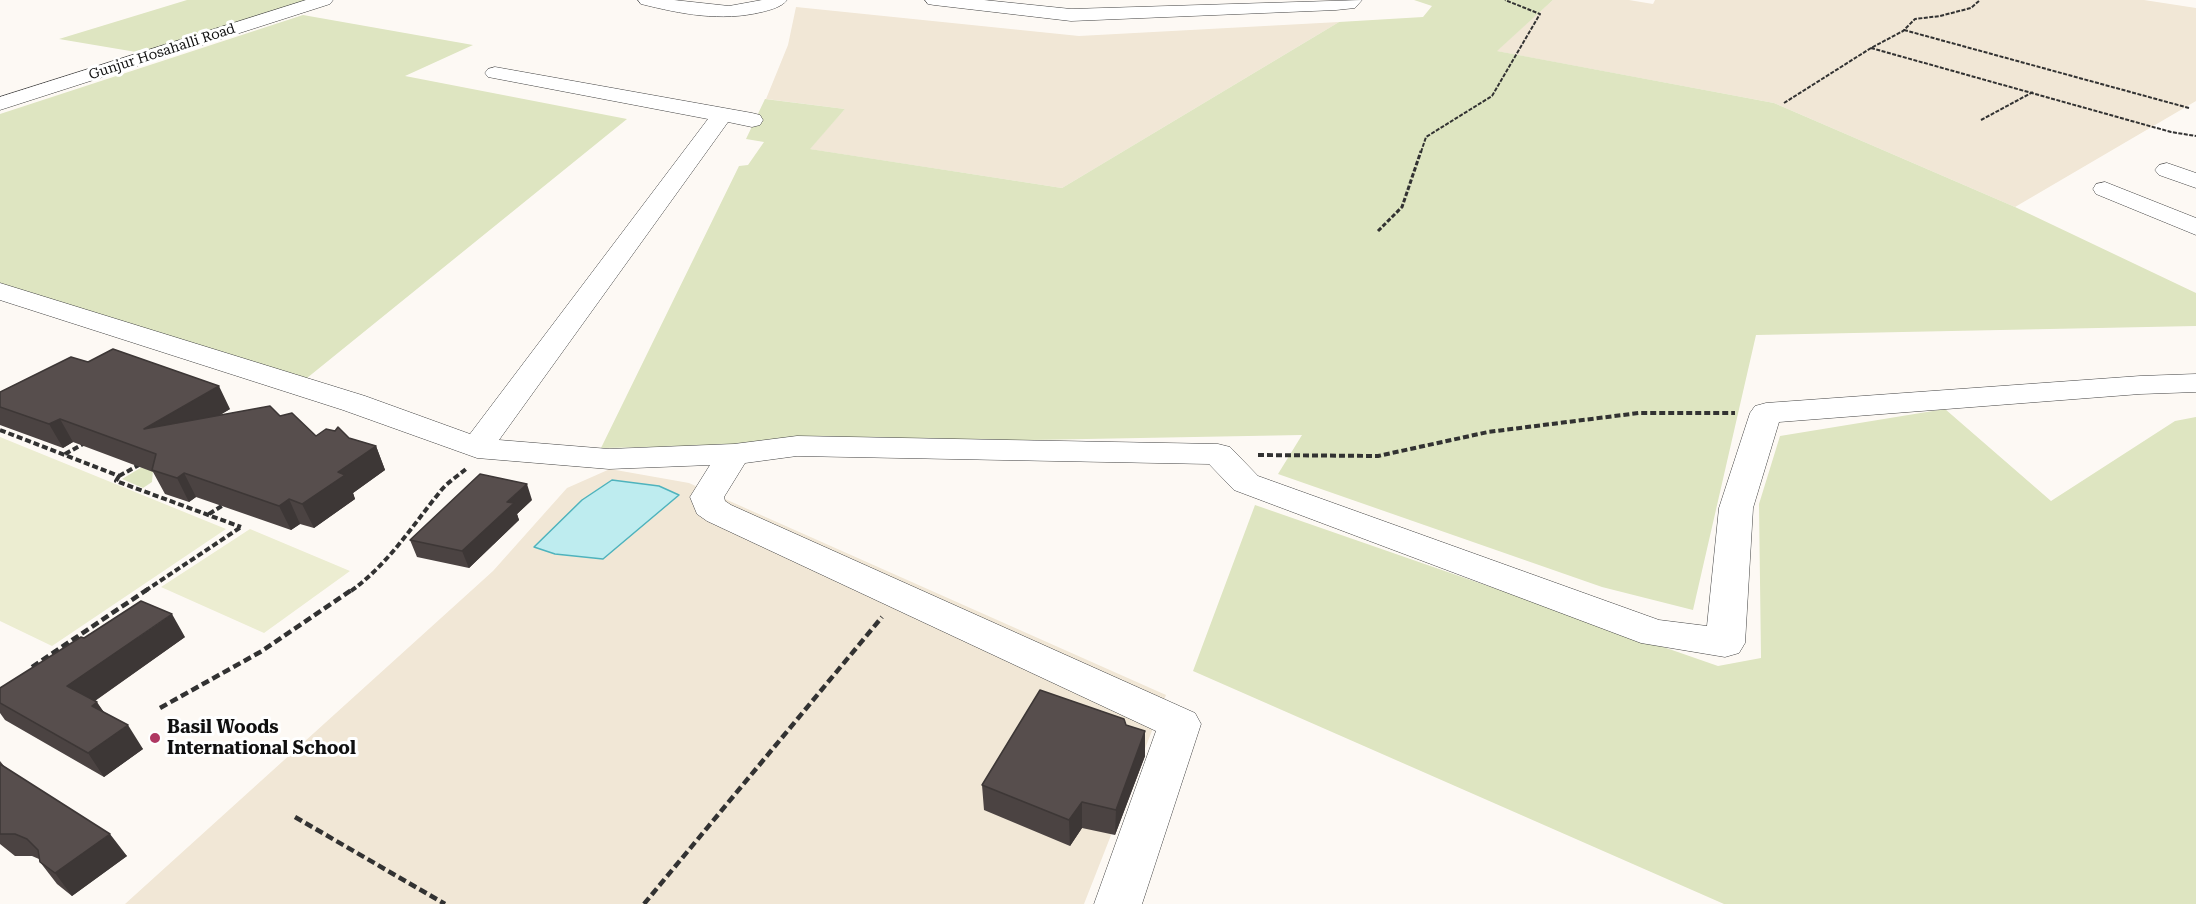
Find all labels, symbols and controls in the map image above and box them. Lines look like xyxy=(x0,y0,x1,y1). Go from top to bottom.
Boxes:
street label: Gunjur Hosahalli Road xyxy=(87,20,237,84)
place label: Basil Woods International School xyxy=(167,717,356,760)
marker: Basil Woods International School xyxy=(148,731,162,745)

